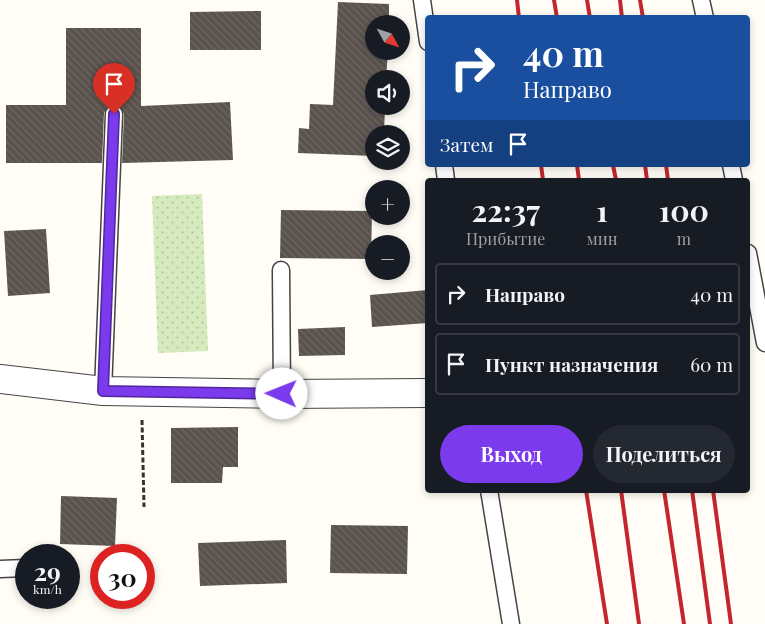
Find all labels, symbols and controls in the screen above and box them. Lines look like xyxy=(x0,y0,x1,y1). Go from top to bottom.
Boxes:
north arrow xyxy=(365,15,410,60)
map controls xyxy=(365,15,410,280)
text: 40 m xyxy=(523,29,604,76)
icon: right xyxy=(440,35,505,100)
pin xyxy=(93,63,135,114)
icon: arrive xyxy=(100,70,128,98)
button: sound xyxy=(365,70,410,115)
text: Направо xyxy=(523,74,612,104)
button: layers xyxy=(365,125,410,170)
icon: arrive xyxy=(504,130,532,158)
text: Затем xyxy=(440,131,494,157)
button: + xyxy=(365,180,410,225)
text: 22:37 xyxy=(472,190,540,230)
text: 1 xyxy=(596,190,608,230)
text: 100 xyxy=(659,190,709,230)
text: Прибытие xyxy=(466,228,545,249)
text: мин xyxy=(586,228,618,249)
text: m xyxy=(677,228,691,249)
button: − xyxy=(365,235,410,280)
icon: right xyxy=(442,280,470,308)
text: Направо xyxy=(485,281,565,307)
text: 40 m xyxy=(691,281,733,307)
icon: arrive xyxy=(442,350,470,378)
text: Пункт назначения xyxy=(485,351,658,377)
text: 60 m xyxy=(690,351,733,377)
position arrow xyxy=(255,367,307,419)
button: Выход xyxy=(440,425,583,483)
button: Поделиться xyxy=(593,425,735,483)
speed limit sign: 30 xyxy=(90,544,155,609)
text: 29 xyxy=(34,554,61,587)
text: km/h xyxy=(33,581,62,597)

